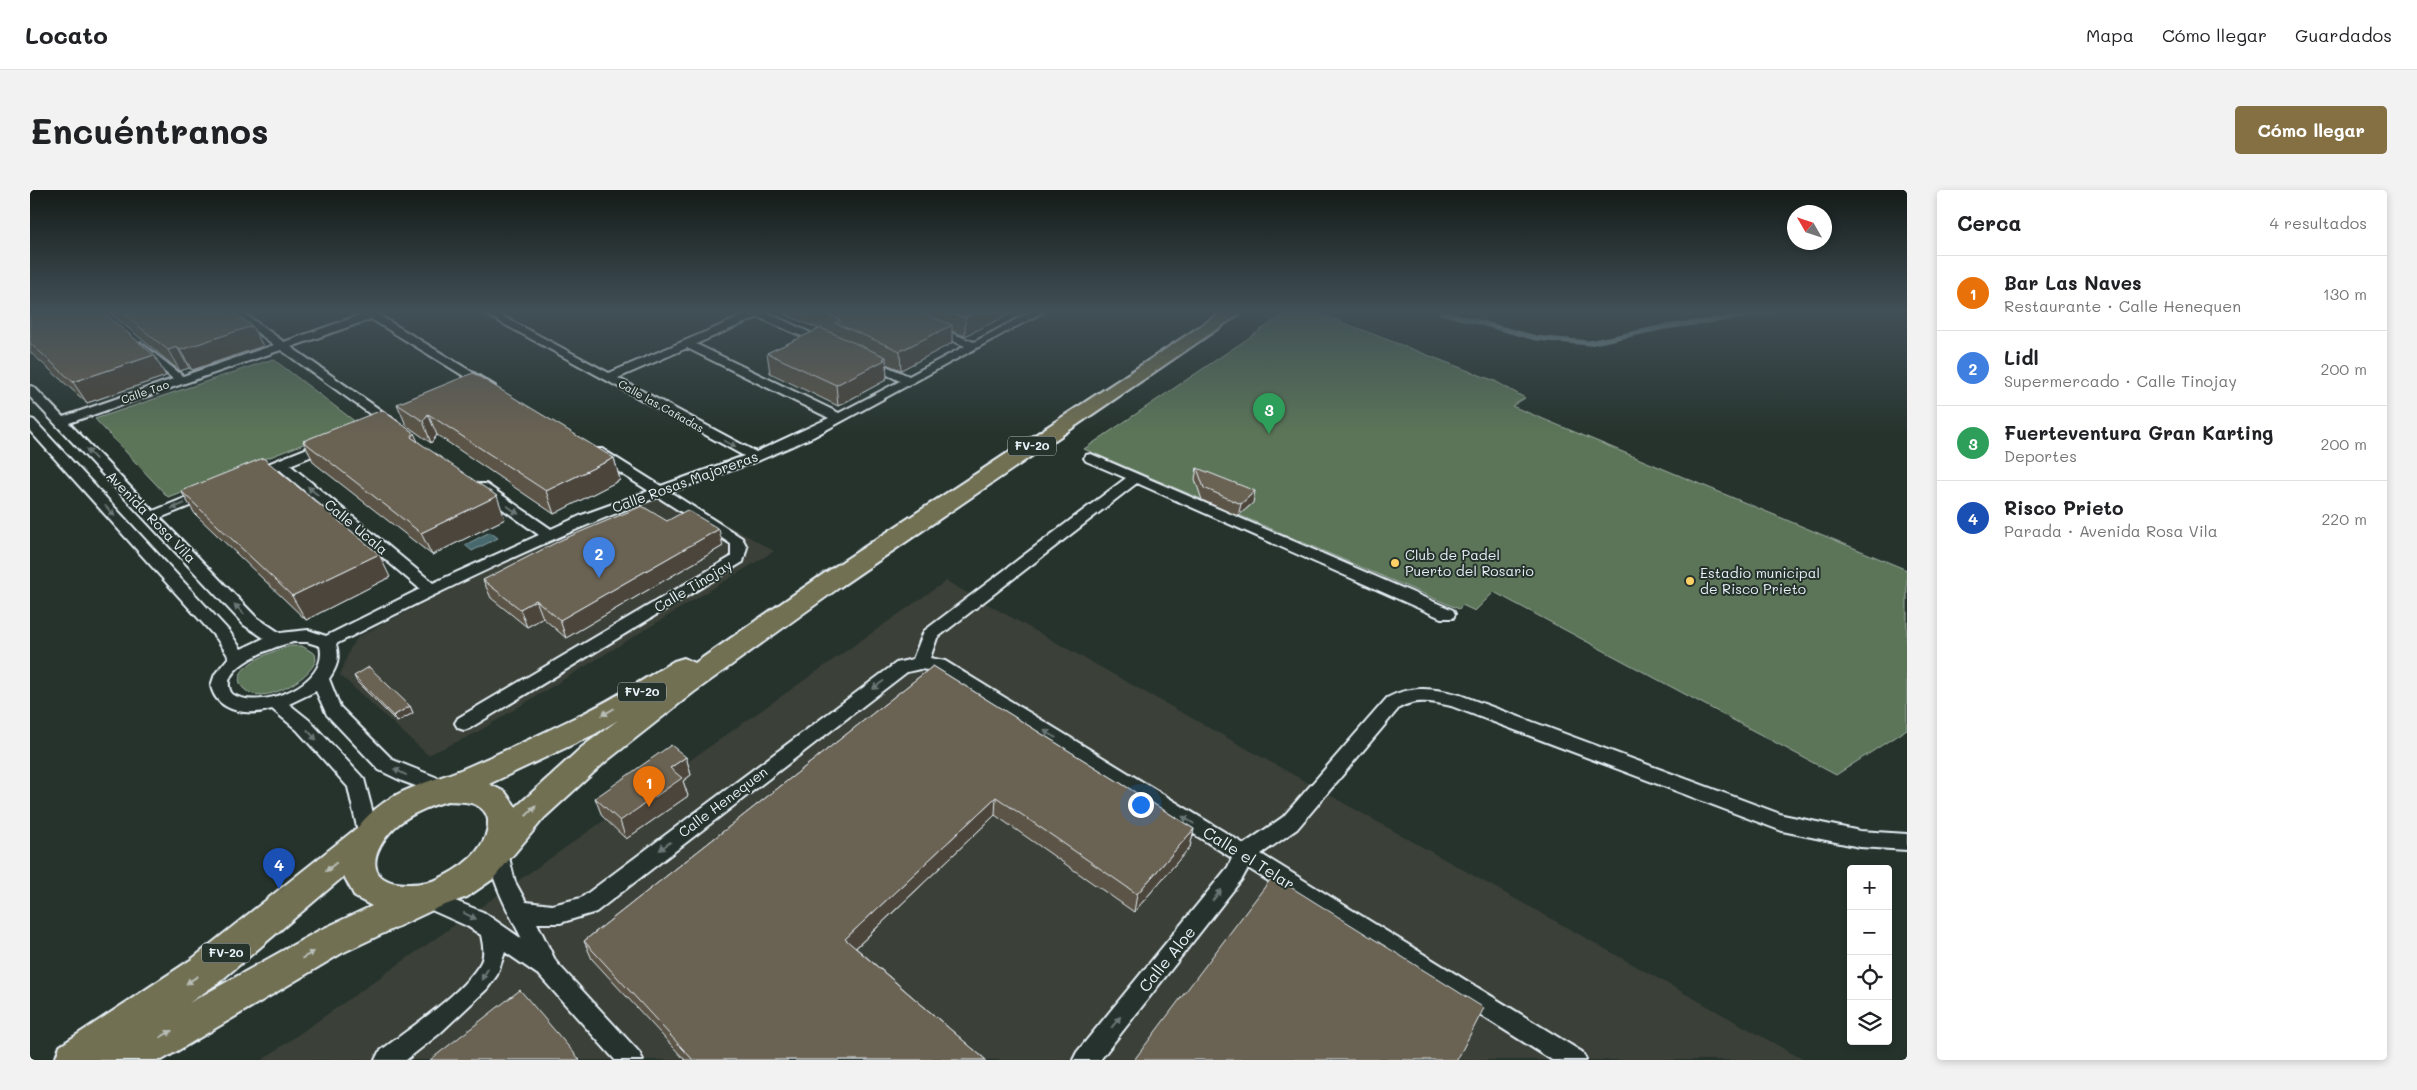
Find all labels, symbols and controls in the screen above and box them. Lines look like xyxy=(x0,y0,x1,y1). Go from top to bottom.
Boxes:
text: Locato xyxy=(25,19,108,50)
text: Mapa xyxy=(2086,23,2134,47)
text: Cómo llegar xyxy=(2162,23,2267,47)
text: Guardados xyxy=(2295,23,2392,47)
button: Cómo llegar xyxy=(2235,106,2387,154)
text: Encuéntranos xyxy=(30,107,269,153)
north arrow xyxy=(1787,205,1832,250)
text: Cerca xyxy=(1957,209,2022,236)
text: 4 resultados xyxy=(2270,212,2367,233)
text: Bar Las Naves xyxy=(2004,270,2142,295)
text: 1 xyxy=(1969,283,1977,304)
text: 130 m xyxy=(2323,283,2367,304)
text: Restaurante · Calle Henequen xyxy=(2004,295,2241,316)
text: Lidl xyxy=(2004,345,2039,370)
text: 2 xyxy=(1969,358,1977,379)
text: 200 m xyxy=(2320,358,2367,379)
text: Supermercado · Calle Tinojay xyxy=(2004,370,2237,391)
street label: Calle Tao xyxy=(119,376,171,407)
street label: Calle las Cañadas xyxy=(616,376,707,435)
pin: 3 xyxy=(1253,393,1285,434)
text: Fuerteventura Gran Karting xyxy=(2004,420,2273,445)
text: 3 xyxy=(1968,433,1978,454)
text: 200 m xyxy=(2320,433,2367,454)
road number: FV-20 xyxy=(1008,437,1056,456)
one-way arrow xyxy=(723,439,737,448)
text: Deportes xyxy=(2004,445,2077,466)
street label: Calle Rosas Majoreras xyxy=(609,446,760,517)
one-way arrow xyxy=(85,448,97,460)
street label: Avenida Rosa Vila xyxy=(102,466,200,567)
one-way arrow xyxy=(307,486,320,497)
street label: Calle Ucala xyxy=(321,494,392,559)
text: Risco Prieto xyxy=(2004,495,2123,520)
one-way arrow xyxy=(171,502,185,510)
one-way arrow xyxy=(104,505,116,517)
one-way arrow xyxy=(506,505,520,515)
text: 4 xyxy=(1968,508,1978,529)
text: 220 m xyxy=(2321,508,2367,529)
text: Parada · Avenida Rosa Vila xyxy=(2004,520,2218,541)
pin: 2 xyxy=(583,537,615,578)
place label: Club de Padel Puerto del Rosario xyxy=(1405,545,1534,580)
street label: Calle Tinojay xyxy=(650,555,735,616)
marker: Club de Padel Puerto del Rosario xyxy=(1389,557,1401,569)
place label: Estadio municipal de Risco Prieto xyxy=(1700,563,1820,598)
marker: Estadio municipal de Risco Prieto xyxy=(1684,575,1696,587)
one-way arrow xyxy=(233,604,245,616)
one-way arrow xyxy=(872,679,885,690)
road number: FV-20 xyxy=(618,682,666,702)
one-way arrow xyxy=(601,708,614,717)
one-way arrow xyxy=(306,728,318,740)
one-way arrow xyxy=(1043,729,1056,739)
street label: Calle Henequen xyxy=(674,762,771,841)
pin: 1 xyxy=(633,766,665,807)
one-way arrow xyxy=(393,768,407,776)
your location xyxy=(1128,792,1154,818)
one-way arrow xyxy=(525,805,537,817)
one-way arrow xyxy=(1181,815,1194,824)
street label: Calle el Telar xyxy=(1199,821,1299,894)
one-way arrow xyxy=(659,841,672,852)
pin: 4 xyxy=(263,848,295,889)
one-way arrow xyxy=(325,861,338,872)
map controls xyxy=(1847,865,1892,1045)
button: + xyxy=(1847,865,1892,910)
one-way arrow xyxy=(1212,889,1223,902)
button: − xyxy=(1847,910,1892,955)
one-way arrow xyxy=(463,912,477,920)
street label: Calle Aloe xyxy=(1134,921,1200,996)
road number: FV-20 xyxy=(202,944,250,962)
one-way arrow xyxy=(301,950,315,959)
button: locate xyxy=(1847,955,1892,1000)
one-way arrow xyxy=(480,968,489,981)
one-way arrow xyxy=(185,975,198,985)
button: layers xyxy=(1847,1000,1892,1045)
one-way arrow xyxy=(1110,1016,1121,1029)
one-way arrow xyxy=(160,1030,173,1039)

